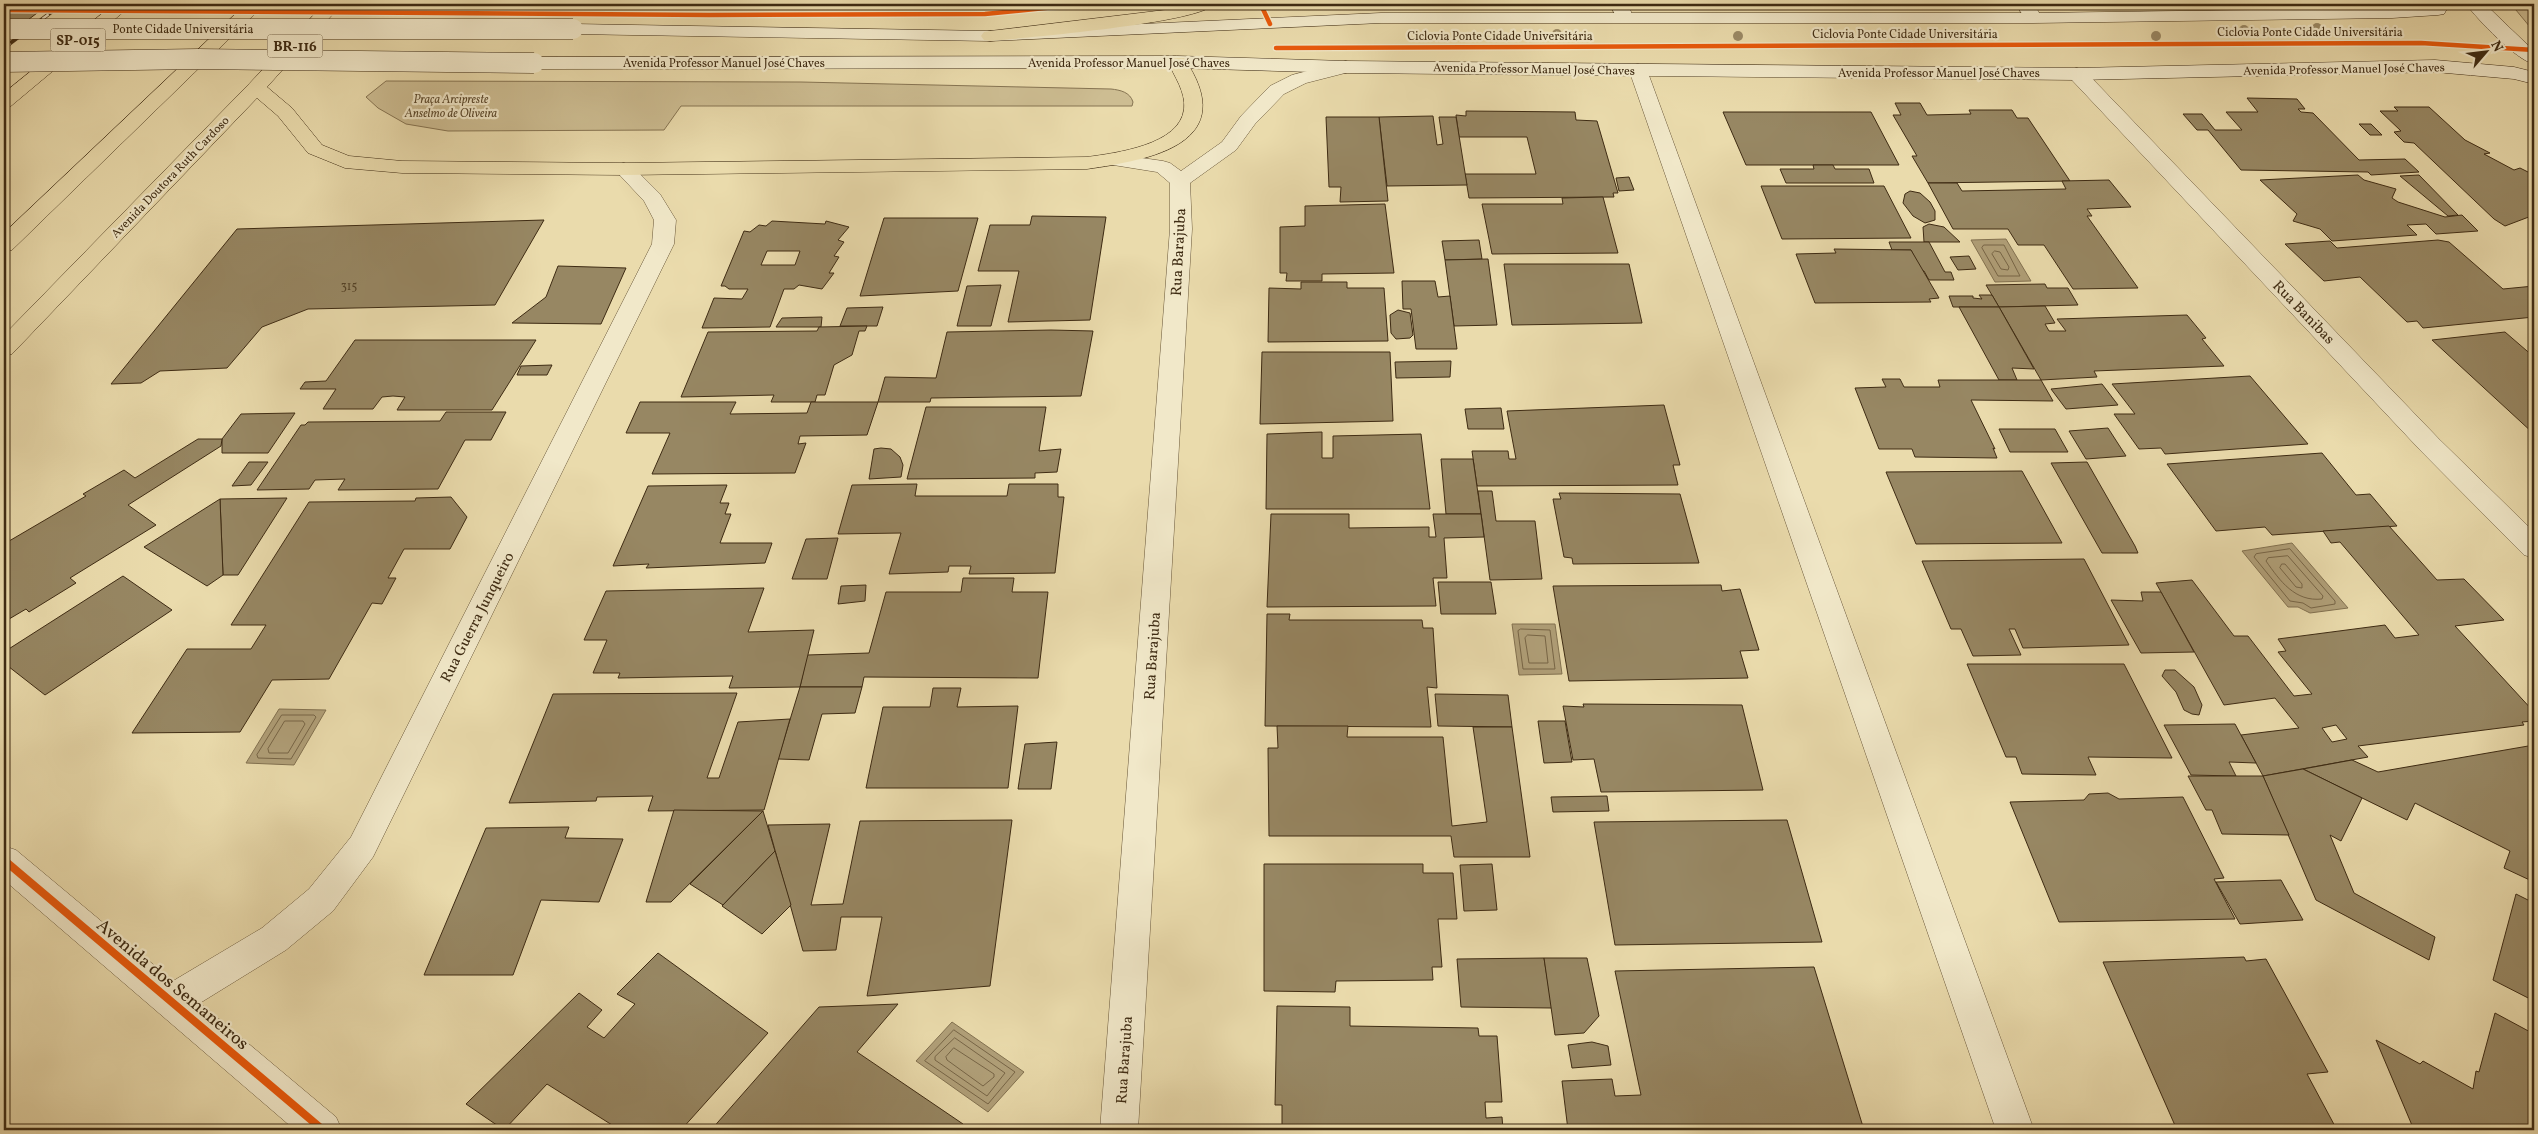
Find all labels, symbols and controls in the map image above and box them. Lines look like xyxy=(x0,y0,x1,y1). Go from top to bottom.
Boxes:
street label: Ponte Cidade Universitária xyxy=(113,22,253,38)
street label: Ciclovia Ponte Cidade Universitária xyxy=(2217,25,2403,41)
street label: Ciclovia Ponte Cidade Universitária xyxy=(1812,27,1998,43)
road number: SP-015 xyxy=(50,28,106,52)
north arrow xyxy=(2460,28,2510,78)
street label: Ciclovia Ponte Cidade Universitária xyxy=(1407,29,1593,45)
road number: BR-116 xyxy=(268,34,322,58)
text: N xyxy=(2485,38,2507,56)
street label: Avenida Professor Manuel José Chaves xyxy=(623,56,825,72)
street label: Avenida Professor Manuel José Chaves xyxy=(1028,56,1230,72)
street label: Avenida Professor Manuel José Chaves xyxy=(1433,60,1635,80)
street label: Avenida Professor Manuel José Chaves xyxy=(2243,60,2445,80)
street label: Avenida Professor Manuel José Chaves xyxy=(1838,66,2040,82)
park label: Praça Arcipreste Anselmo de Oliveira xyxy=(404,92,498,122)
street label: Avenida Doutora Ruth Cardoso xyxy=(108,113,233,242)
street label: Rua Barajuba xyxy=(1167,208,1192,297)
street label: Rua Banibas xyxy=(2267,276,2339,350)
house number: 315 xyxy=(341,279,358,295)
street label: Rua Guerra Junqueiro xyxy=(436,549,520,686)
street label: Rua Barajuba xyxy=(1140,611,1167,701)
street label: Avenida dos Semaneiros xyxy=(90,914,254,1057)
street label: Rua Barajuba xyxy=(1112,1015,1139,1105)

